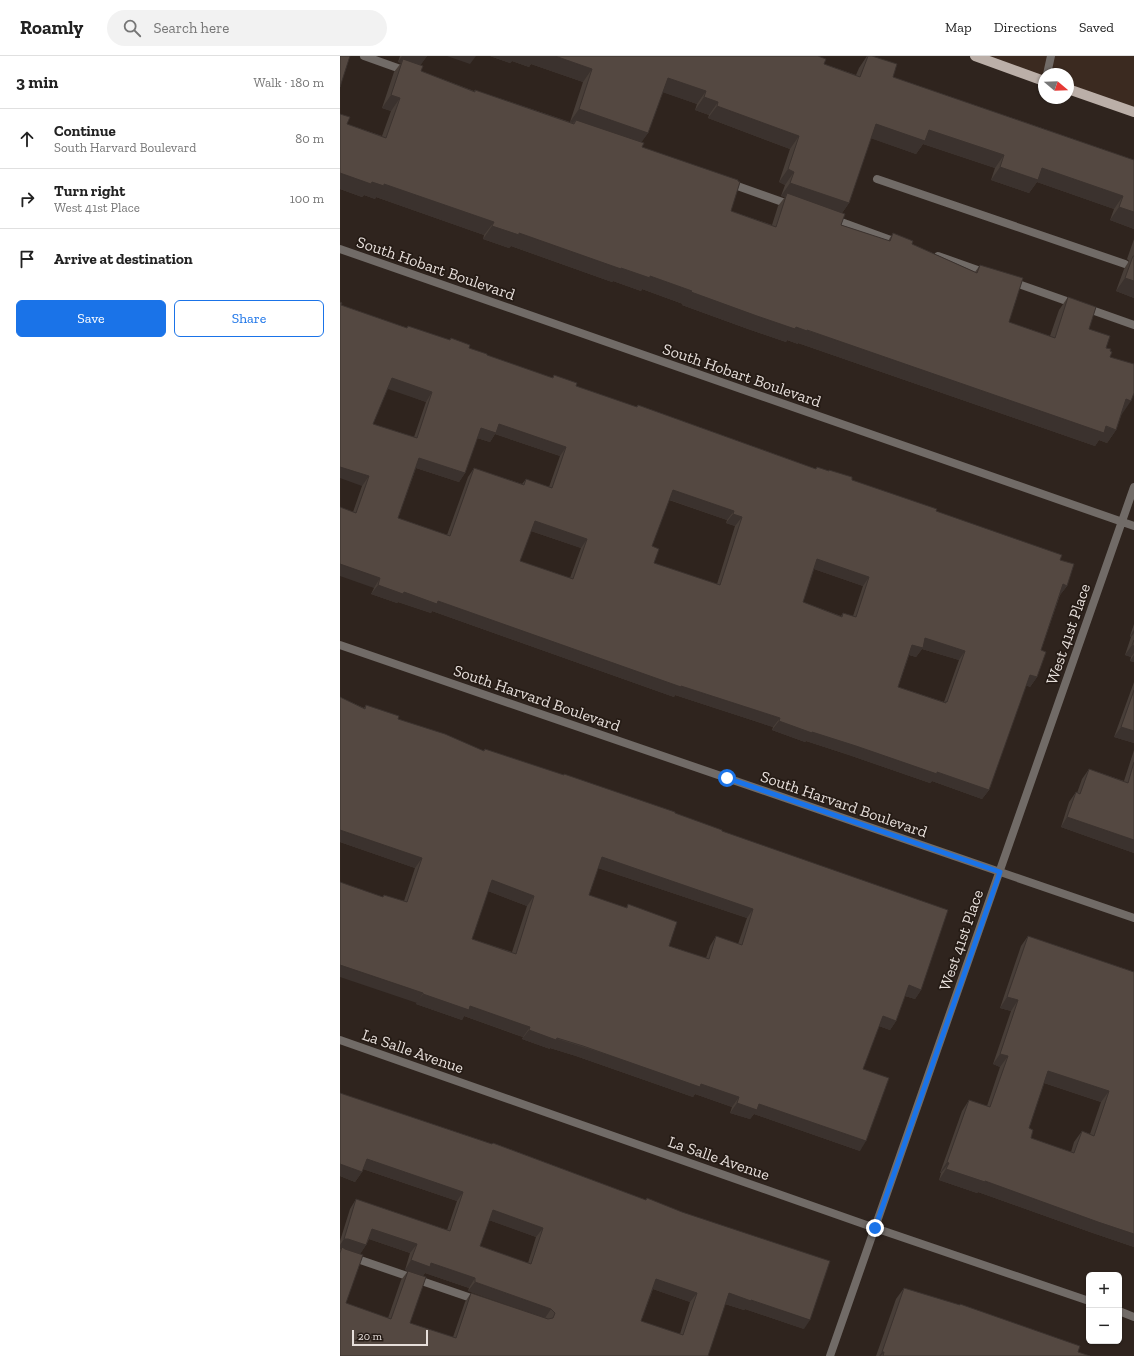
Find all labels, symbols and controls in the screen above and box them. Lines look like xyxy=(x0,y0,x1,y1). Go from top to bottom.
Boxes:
search box xyxy=(107,10,387,46)
text: Roamly xyxy=(20,16,83,39)
icon: search xyxy=(121,17,143,39)
text: Search here xyxy=(153,19,229,37)
text: Map xyxy=(945,19,972,36)
text: Directions xyxy=(994,19,1057,36)
text: Saved xyxy=(1079,19,1114,36)
north arrow xyxy=(1038,68,1074,104)
text: 3 min xyxy=(16,72,58,92)
text: Walk · 180 m xyxy=(254,75,324,90)
text: Continue xyxy=(54,122,116,140)
icon: ahead xyxy=(16,128,38,150)
text: 80 m xyxy=(295,131,324,146)
text: South Harvard Boulevard xyxy=(54,140,196,155)
text: Turn right xyxy=(54,182,125,200)
icon: right xyxy=(16,188,38,210)
text: 100 m xyxy=(290,191,324,206)
text: West 41st Place xyxy=(54,200,140,215)
street label: South Hobart Boulevard xyxy=(354,232,518,304)
icon: arrive xyxy=(16,248,38,270)
text: Arrive at destination xyxy=(54,250,193,268)
button: Save xyxy=(16,300,166,337)
button: Share xyxy=(174,300,324,337)
street label: South Hobart Boulevard xyxy=(660,339,824,411)
street label: West 41st Place xyxy=(1042,581,1094,687)
street label: South Harvard Boulevard xyxy=(451,661,623,736)
street label: South Harvard Boulevard xyxy=(758,767,930,842)
route start xyxy=(718,769,736,787)
street label: West 41st Place xyxy=(935,887,987,993)
street label: La Salle Avenue xyxy=(360,1025,466,1077)
street label: La Salle Avenue xyxy=(666,1132,772,1184)
route end xyxy=(866,1219,884,1237)
map controls xyxy=(1086,1272,1122,1344)
button: + xyxy=(1086,1272,1122,1308)
button: − xyxy=(1086,1308,1122,1344)
scale bar xyxy=(352,1328,428,1347)
text: 20 m xyxy=(358,1330,382,1343)

